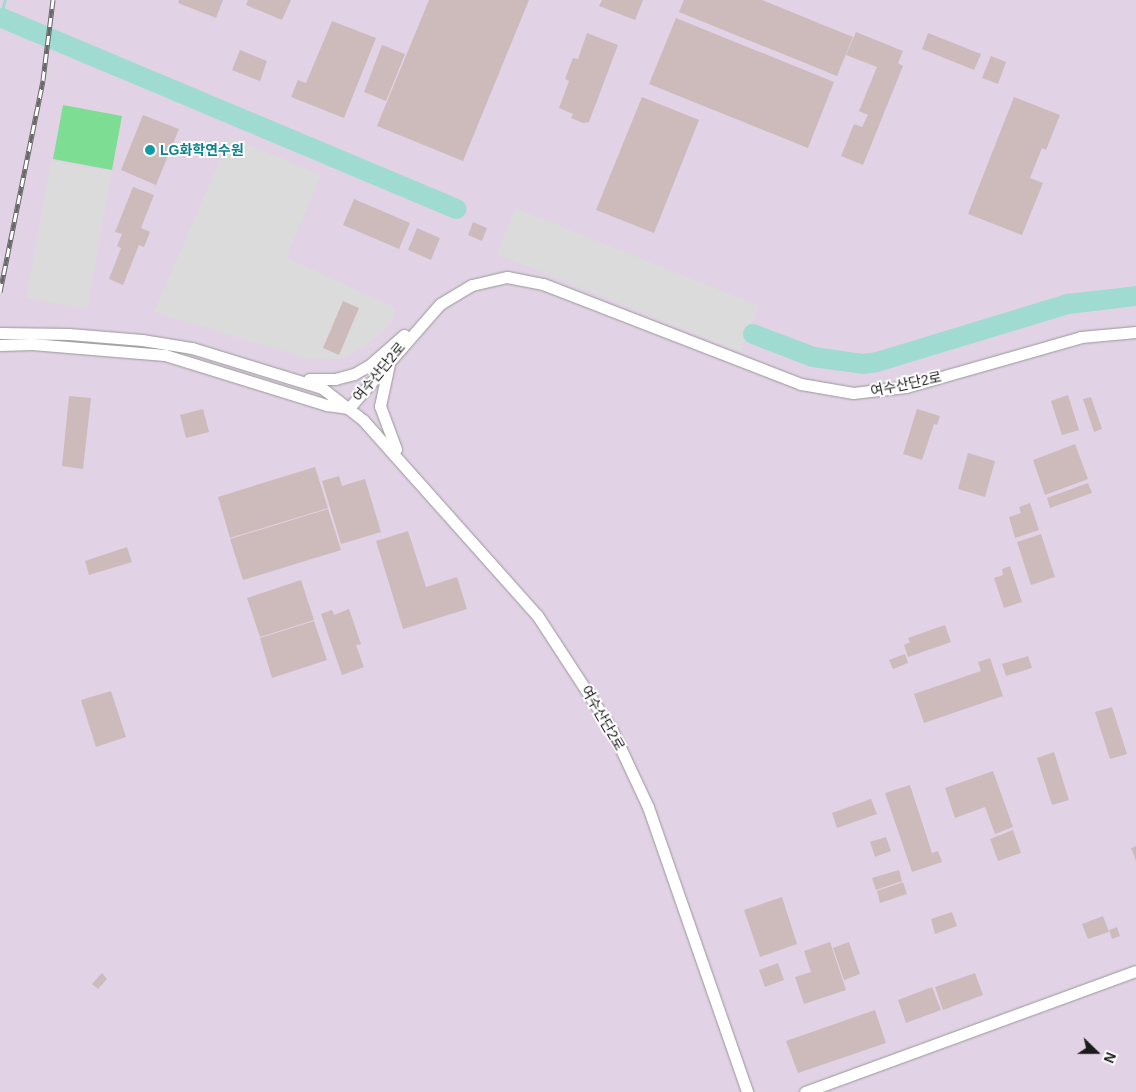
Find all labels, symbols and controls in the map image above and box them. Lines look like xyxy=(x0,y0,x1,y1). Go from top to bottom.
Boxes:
place label: LG화학연수원 xyxy=(160,142,244,158)
marker: LG화학연수원 xyxy=(144,144,156,156)
street label: 여수산단2로 xyxy=(349,339,409,405)
street label: 여수산단2로 xyxy=(869,368,943,400)
street label: 여수산단2로 xyxy=(578,683,628,753)
north arrow xyxy=(1071,1027,1121,1077)
text: N xyxy=(1101,1050,1119,1065)

